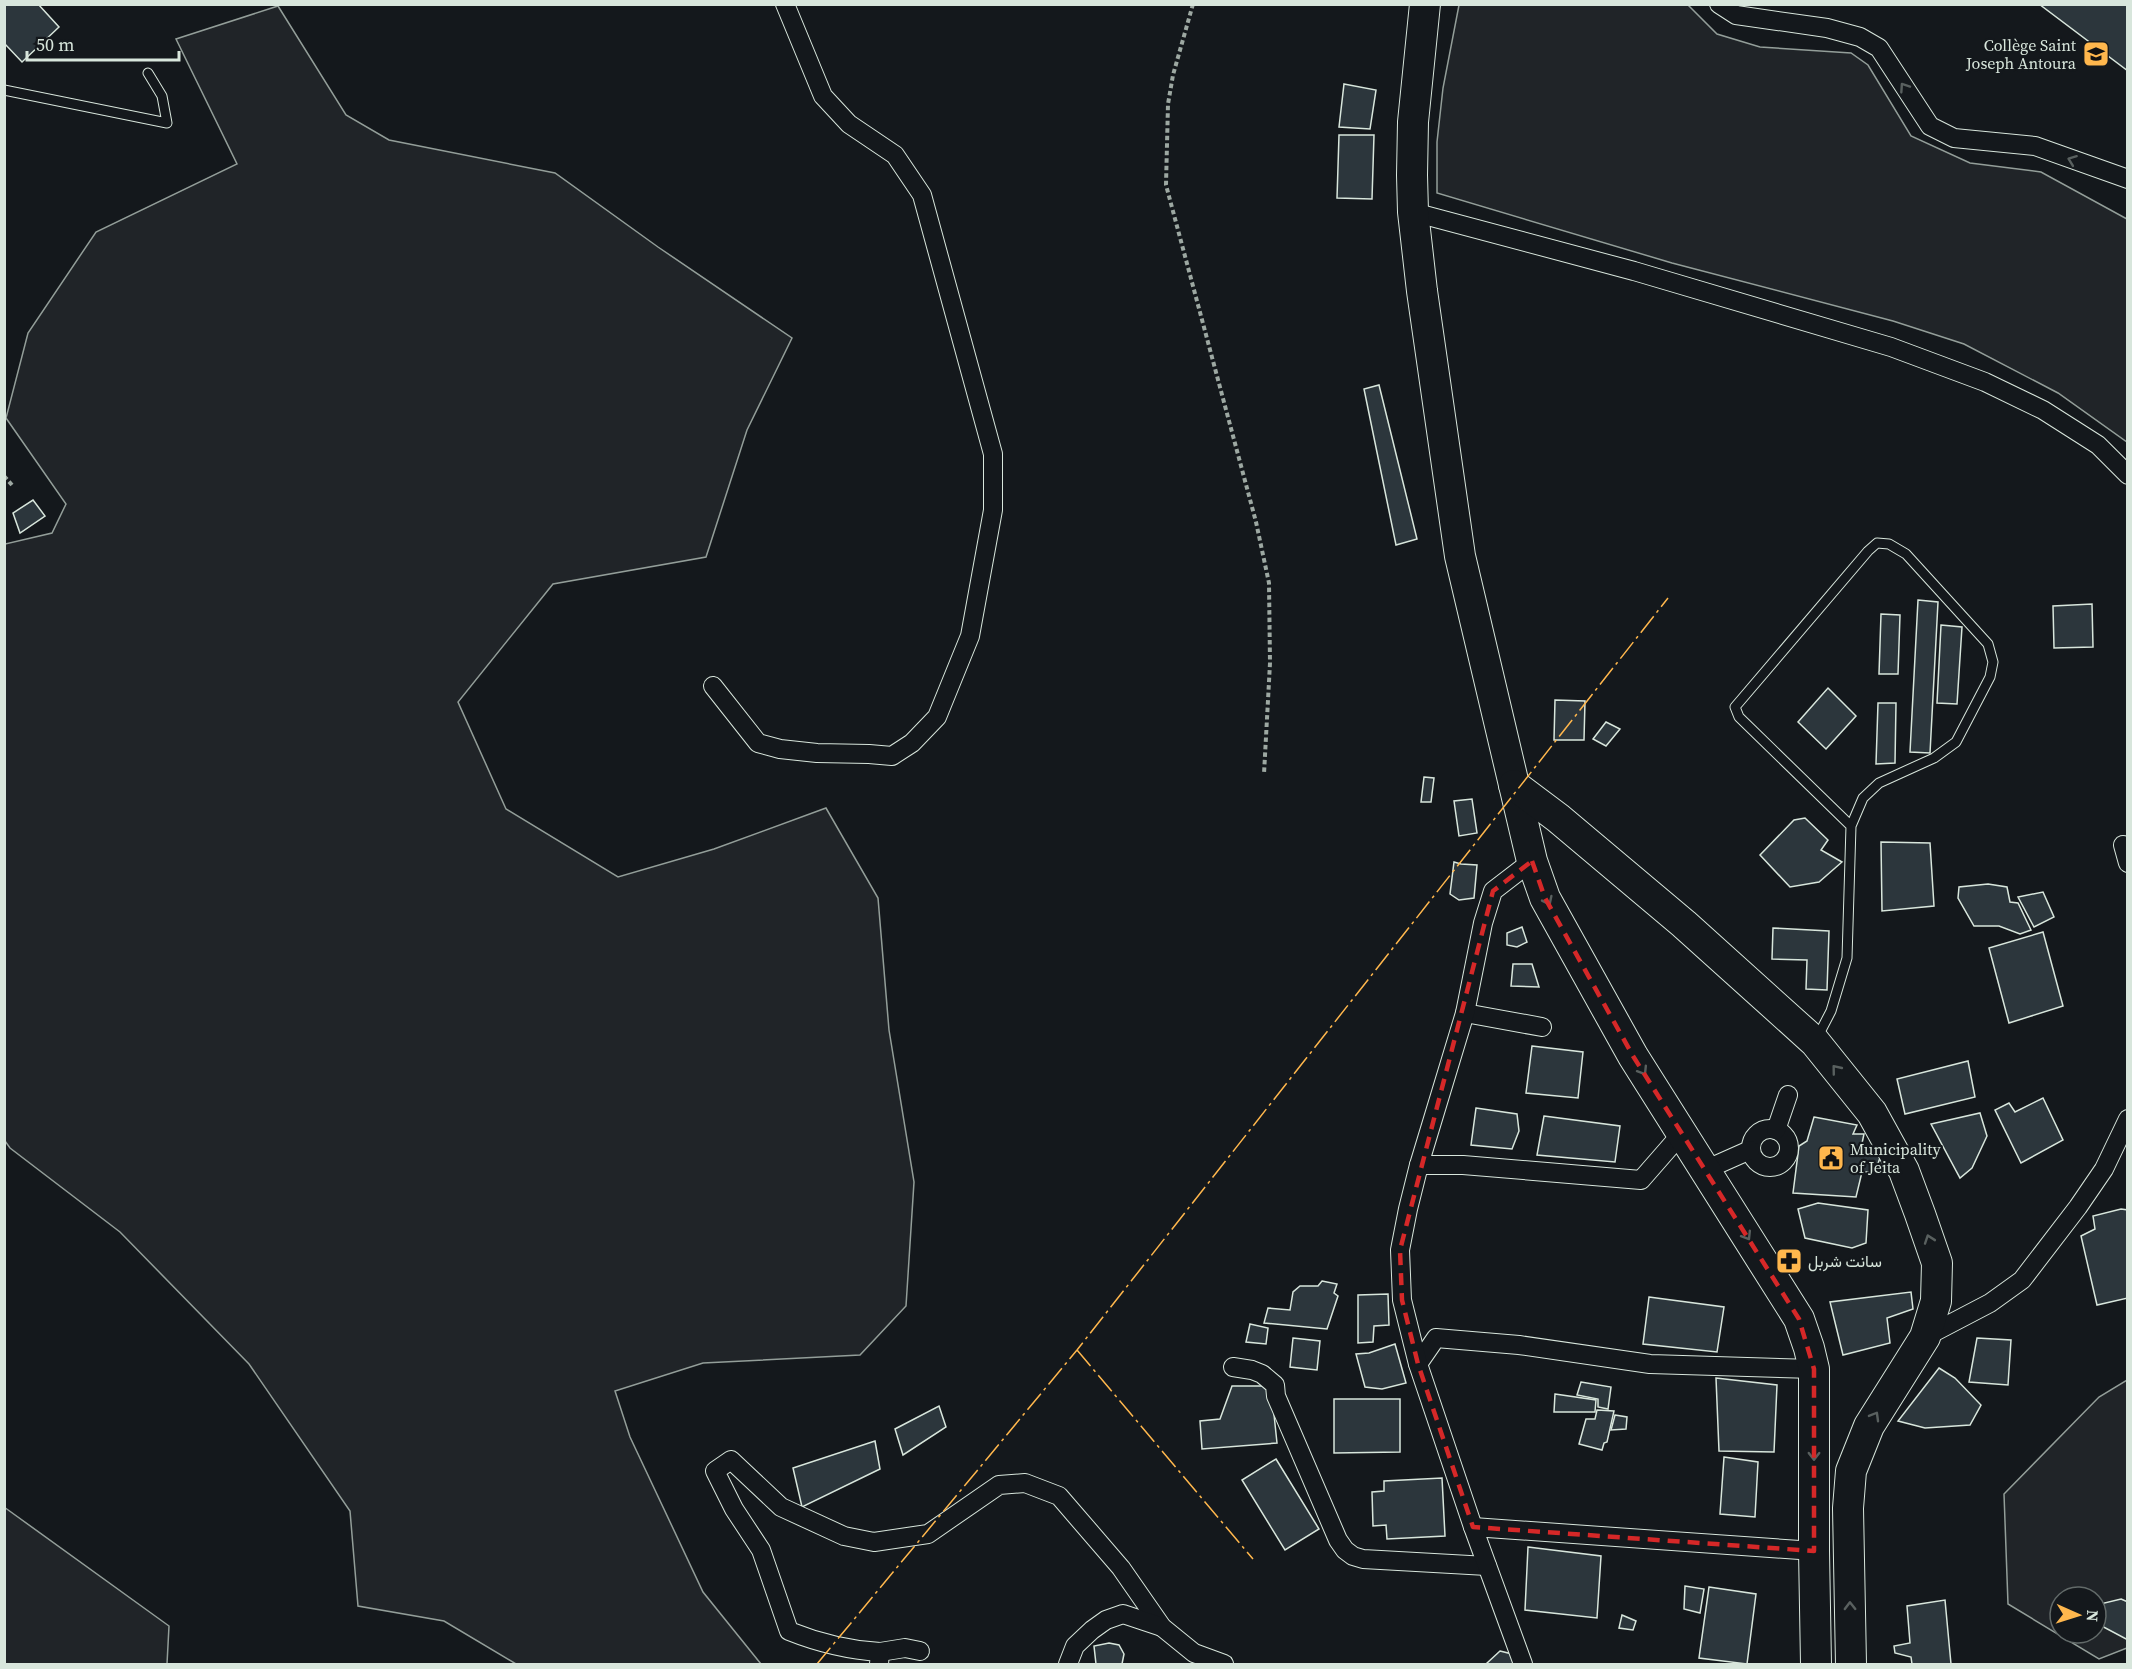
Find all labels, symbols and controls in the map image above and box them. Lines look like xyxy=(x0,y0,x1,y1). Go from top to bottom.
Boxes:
scale bar xyxy=(27,24,178,62)
text: 50 m xyxy=(36,32,74,57)
place label: Collège Saint Joseph Antoura xyxy=(1965,34,2077,74)
school or university icon: Collège Saint Joseph Antoura xyxy=(2081,39,2111,69)
one-way arrow xyxy=(1900,83,1911,94)
one-way arrow xyxy=(2067,155,2078,167)
one-way arrow xyxy=(1540,894,1552,905)
one-way arrow xyxy=(1635,1065,1647,1075)
one-way arrow xyxy=(1833,1065,1844,1076)
place label: Municipality of Jeita xyxy=(1850,1138,1942,1178)
public building icon: Municipality of Jeita xyxy=(1816,1143,1846,1173)
one-way arrow xyxy=(1739,1230,1751,1240)
one-way arrow xyxy=(1923,1234,1936,1245)
pharmacy icon: سانت شربل xyxy=(1774,1246,1804,1276)
place label: سانت شربل xyxy=(1808,1250,1882,1272)
one-way arrow xyxy=(1868,1412,1879,1422)
one-way arrow xyxy=(1808,1451,1820,1460)
north arrow xyxy=(2048,1585,2108,1645)
one-way arrow xyxy=(1844,1602,1856,1611)
text: N xyxy=(2082,1609,2104,1623)

